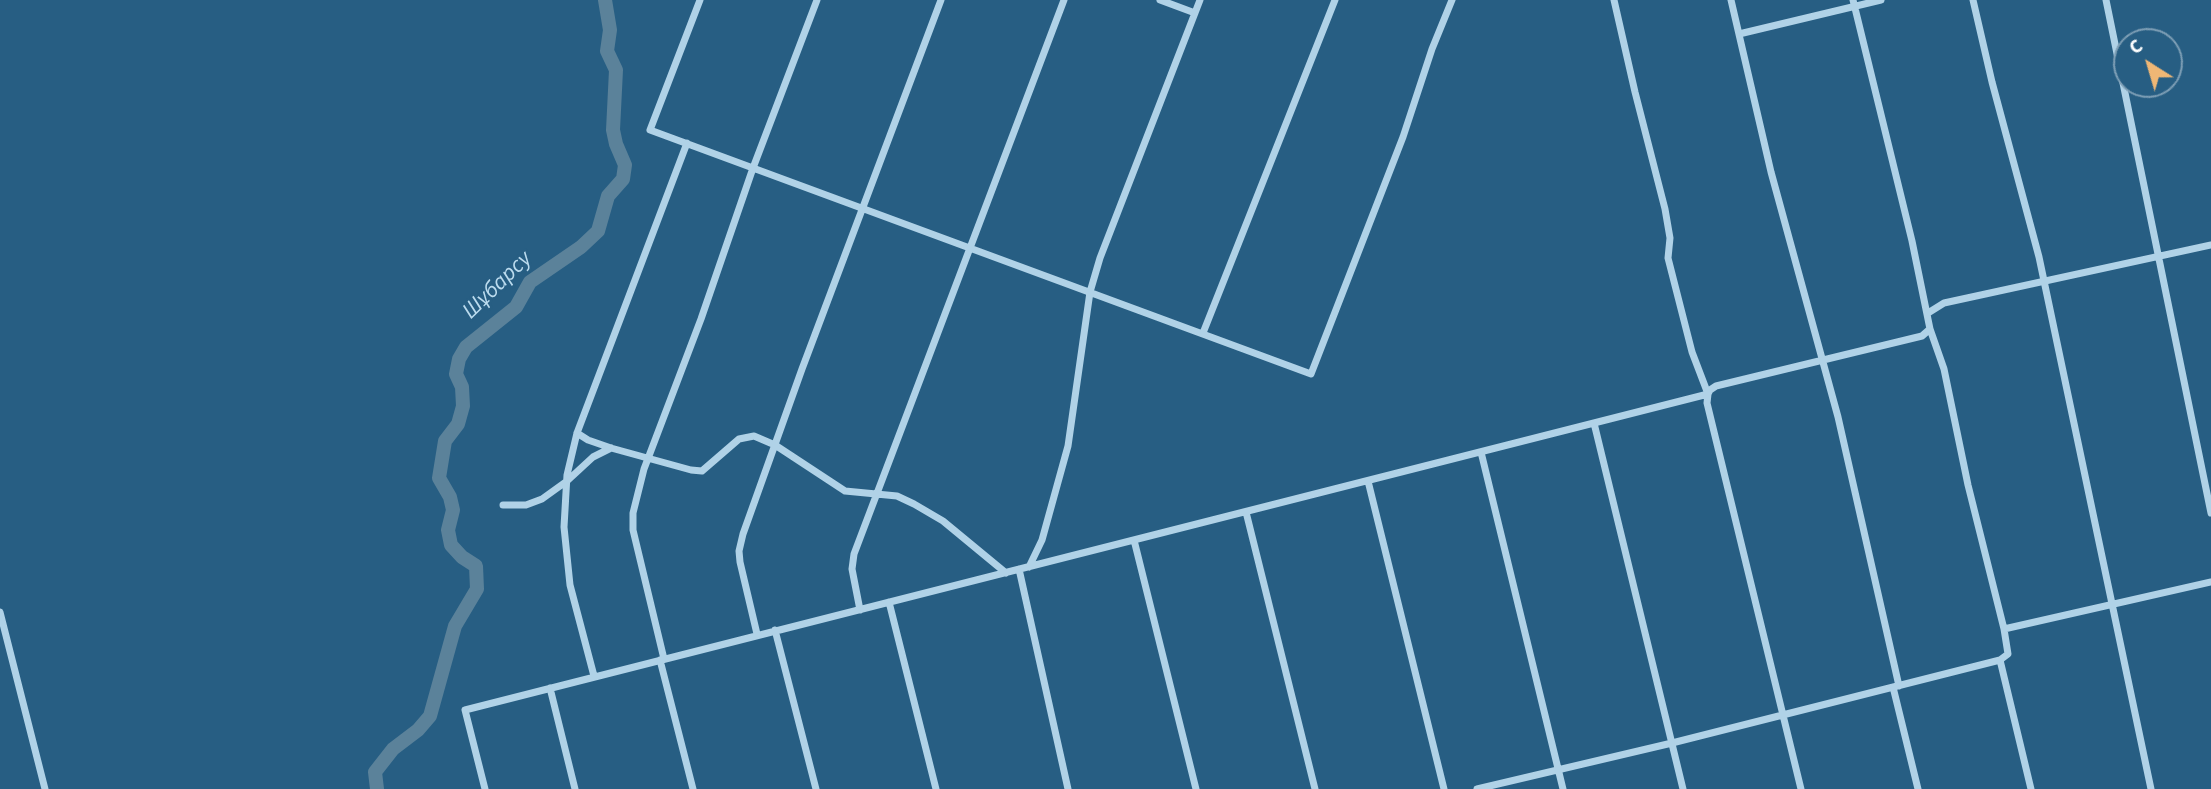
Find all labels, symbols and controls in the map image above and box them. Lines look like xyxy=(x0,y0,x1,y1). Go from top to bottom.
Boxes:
north arrow xyxy=(2113,28,2183,98)
text: С xyxy=(2124,33,2149,62)
water label: Шұбарсу xyxy=(458,246,538,326)

